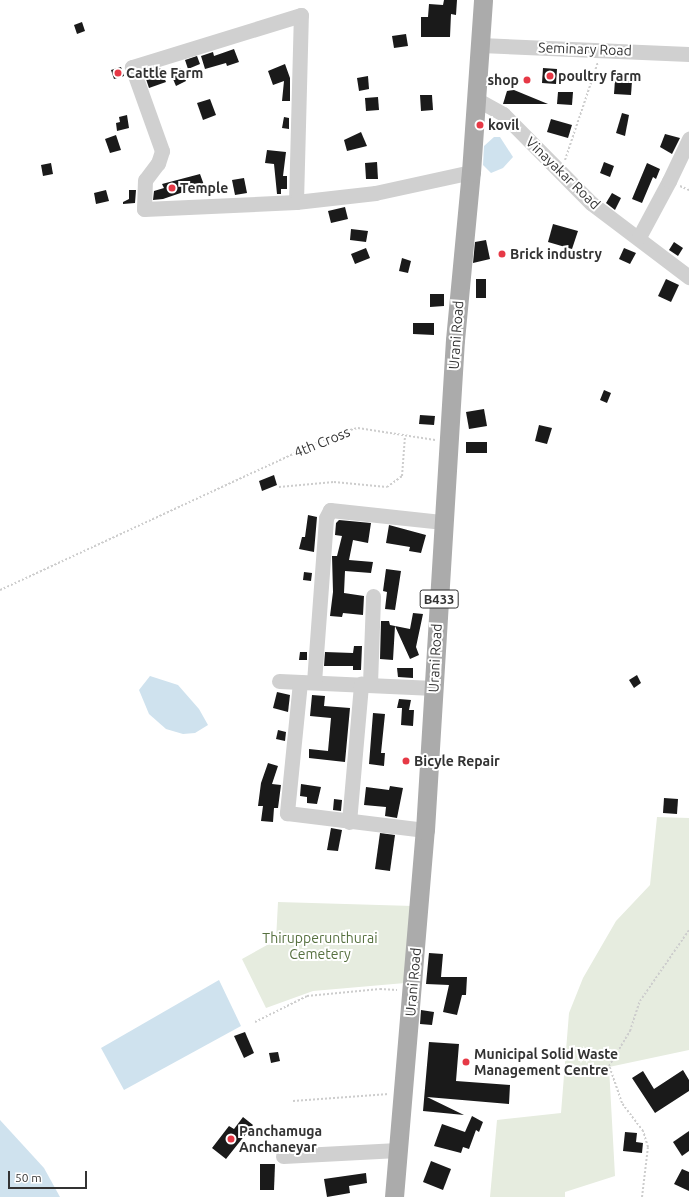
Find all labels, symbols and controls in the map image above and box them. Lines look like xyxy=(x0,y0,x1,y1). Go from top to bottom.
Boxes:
street label: Seminary Road xyxy=(538,39,632,59)
place label: Cattle Farm xyxy=(126,65,203,81)
marker: Cattle Farm xyxy=(113,68,123,78)
place label: poultry farm xyxy=(558,68,641,84)
marker: poultry farm xyxy=(545,71,555,81)
place label: shop xyxy=(487,72,519,88)
marker: shop xyxy=(522,75,532,85)
place label: kovil xyxy=(488,117,519,133)
marker: kovil xyxy=(475,120,485,130)
street label: Vinayakar Road xyxy=(522,133,604,213)
place label: Temple xyxy=(180,180,228,196)
marker: Temple xyxy=(167,183,177,193)
place label: Brick industry xyxy=(510,246,602,262)
marker: Brick industry xyxy=(497,249,507,259)
street label: Urani Road xyxy=(445,300,467,370)
street label: 4th Cross xyxy=(292,423,352,461)
road number: B433 xyxy=(419,588,459,610)
street label: Urani Road xyxy=(425,623,445,693)
place label: Bicyle Repair xyxy=(414,753,500,769)
marker: Bicyle Repair xyxy=(401,756,411,766)
park label: Thirupperunthurai Cemetery xyxy=(262,930,378,962)
street label: Urani Road xyxy=(402,947,424,1017)
place label: Municipal Solid Waste Management Centre xyxy=(474,1046,618,1078)
marker: Municipal Solid Waste Management Centre xyxy=(461,1057,471,1067)
place label: Panchamuga Anchaneyar xyxy=(239,1123,322,1156)
marker: Panchamuga Anchaneyar xyxy=(226,1134,236,1144)
scale bar xyxy=(10,1163,89,1189)
text: 50 m xyxy=(15,1171,42,1184)

